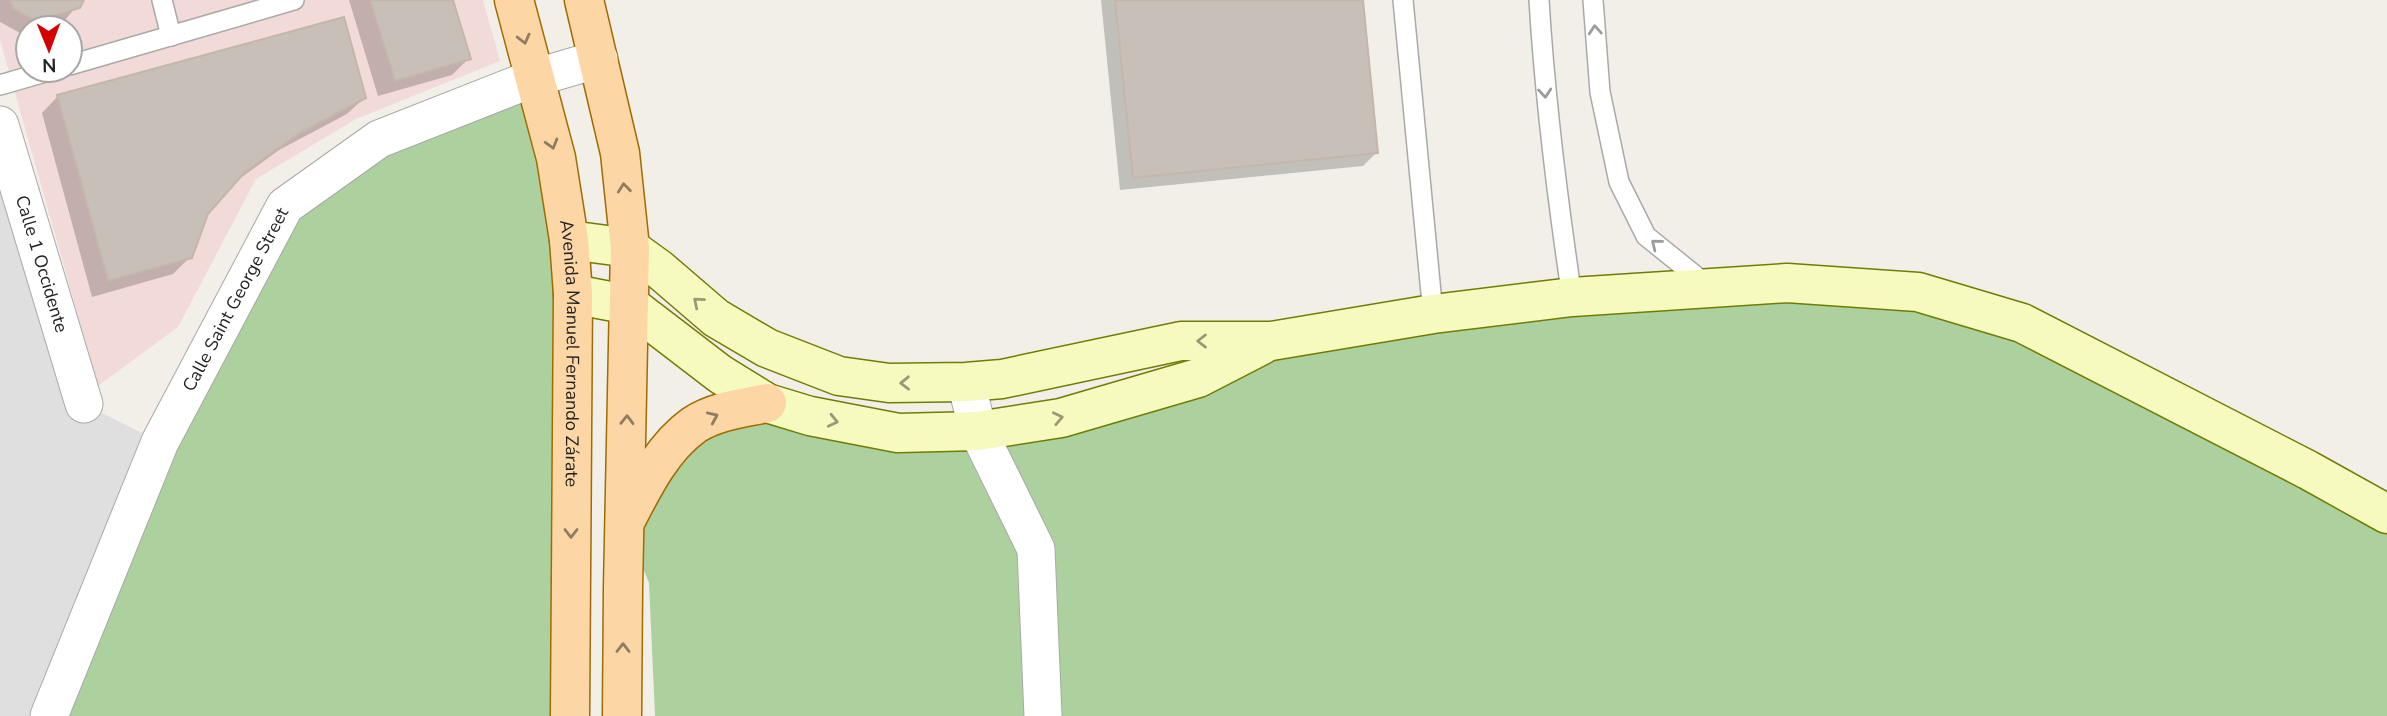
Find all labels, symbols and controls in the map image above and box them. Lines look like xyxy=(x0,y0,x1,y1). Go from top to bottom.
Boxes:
north arrow xyxy=(14,14,84,84)
one-way arrow xyxy=(1588,24,1603,35)
one-way arrow xyxy=(516,33,530,45)
text: N xyxy=(42,52,57,78)
one-way arrow xyxy=(1537,87,1552,98)
one-way arrow xyxy=(544,138,558,150)
one-way arrow xyxy=(617,182,632,193)
street label: Calle 1 Occidente xyxy=(10,192,74,335)
street label: Calle Saint George Street xyxy=(177,203,294,396)
street label: Avenida Manuel Fernando Zárate xyxy=(554,218,585,487)
one-way arrow xyxy=(1651,240,1663,253)
one-way arrow xyxy=(693,298,706,310)
one-way arrow xyxy=(1197,333,1207,349)
one-way arrow xyxy=(900,375,910,391)
one-way arrow xyxy=(706,411,718,425)
one-way arrow xyxy=(1052,411,1064,426)
one-way arrow xyxy=(827,413,839,427)
one-way arrow xyxy=(620,415,635,426)
one-way arrow xyxy=(564,528,579,539)
one-way arrow xyxy=(615,642,631,653)

